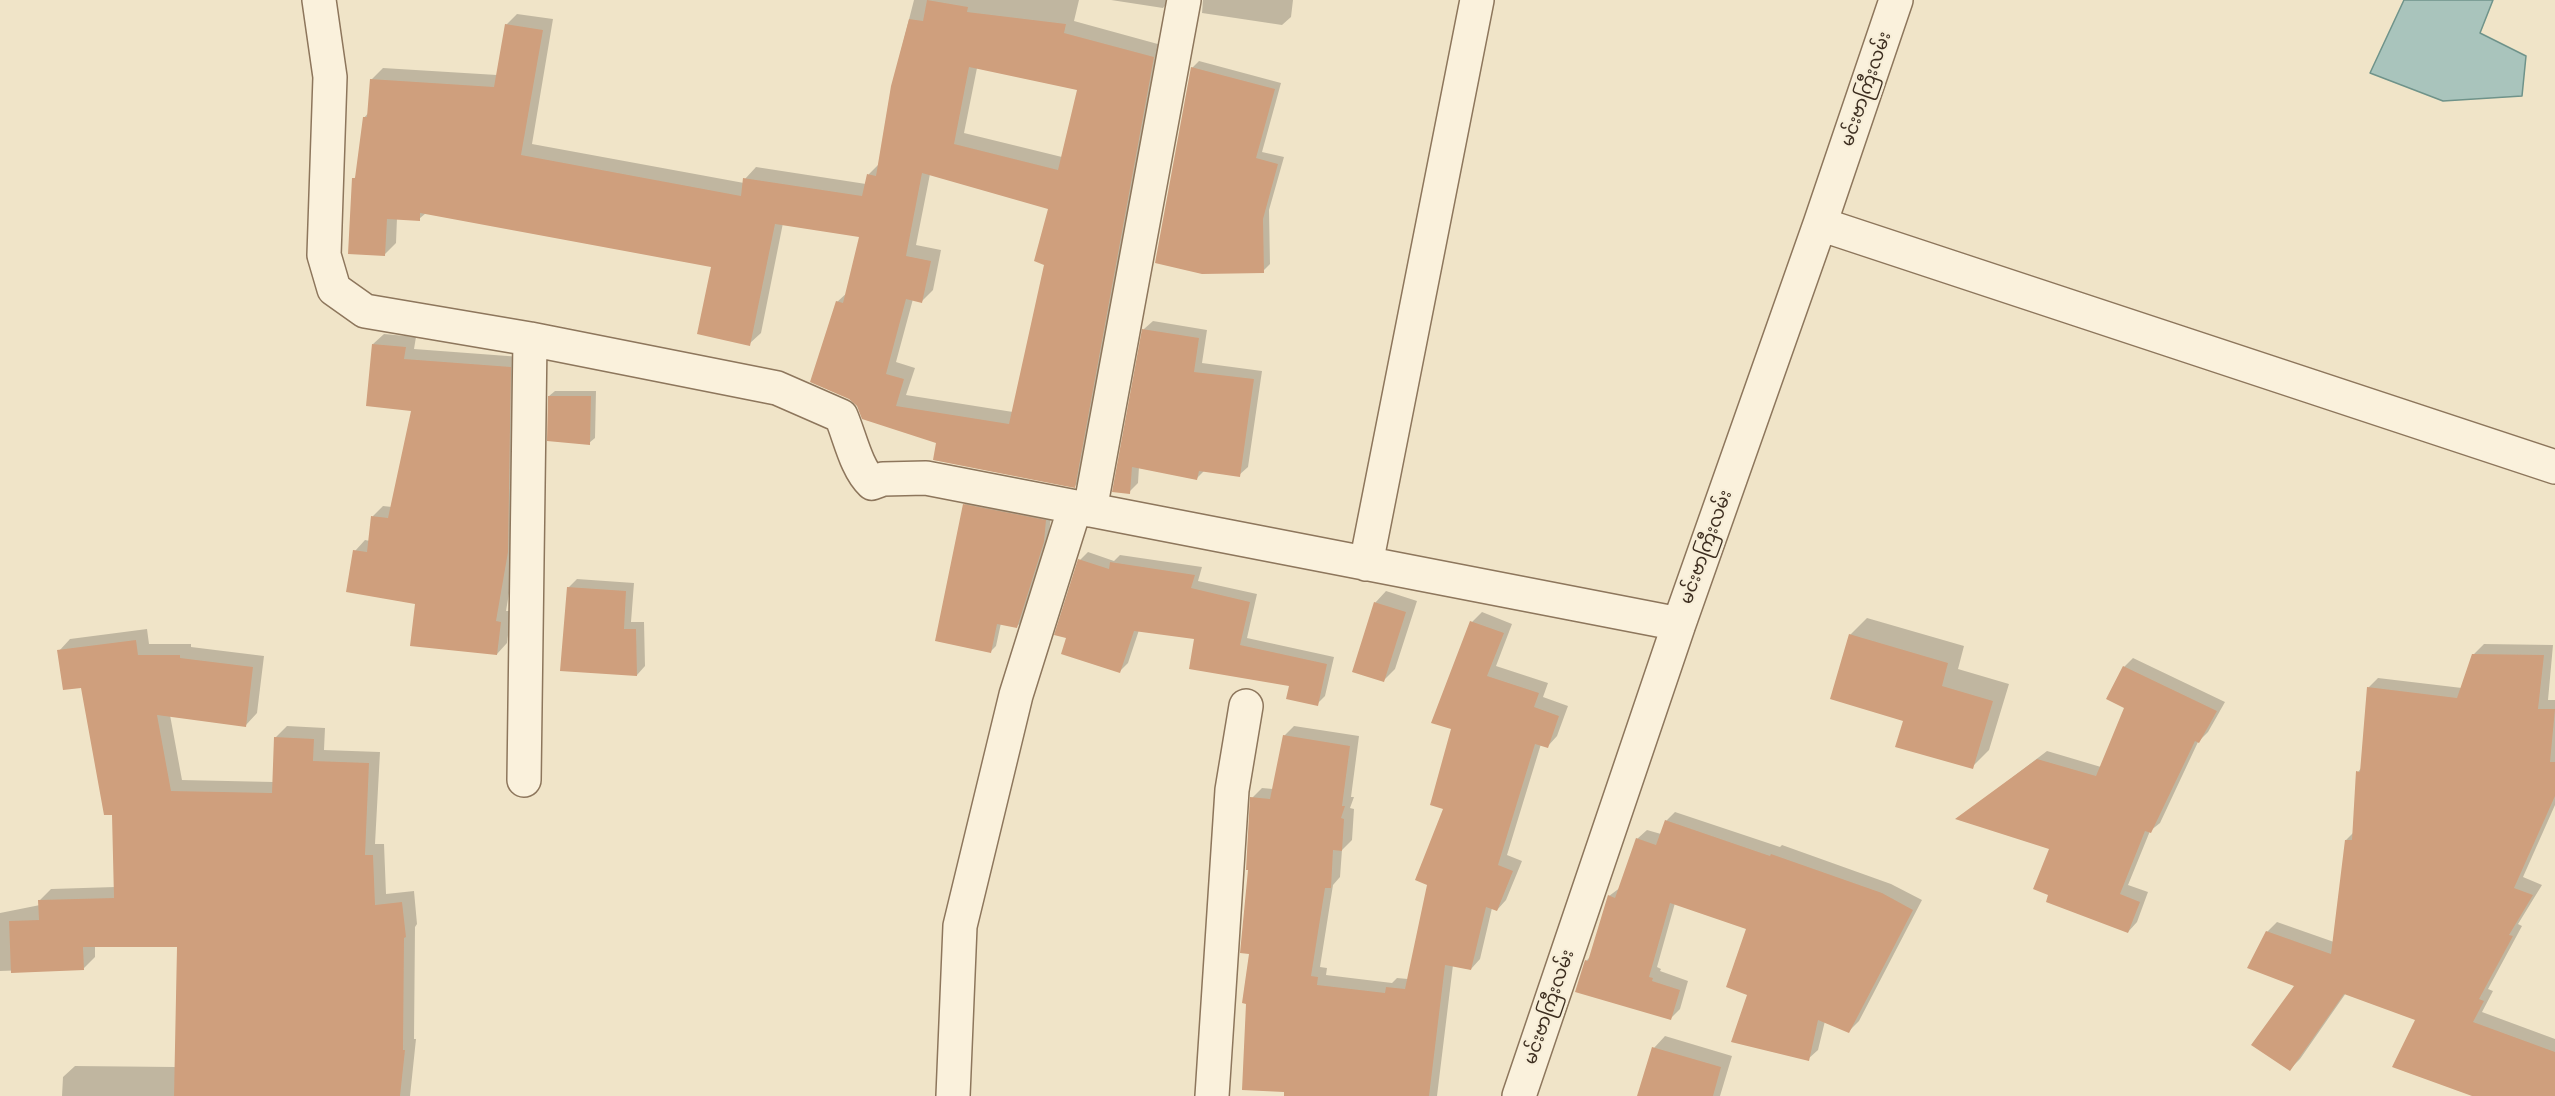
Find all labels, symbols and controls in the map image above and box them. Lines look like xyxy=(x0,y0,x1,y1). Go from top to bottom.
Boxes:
street label: မင်းဗာကြီးလမ်း xyxy=(1836,29,1896,149)
street label: မင်းဗာကြီးလမ်း xyxy=(1675,487,1737,607)
street label: မင်းဗာကြီးလမ်း xyxy=(1519,947,1579,1067)

